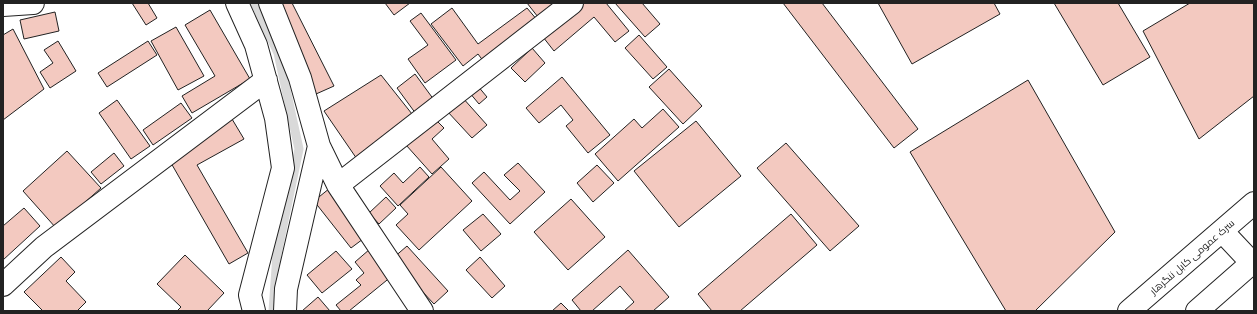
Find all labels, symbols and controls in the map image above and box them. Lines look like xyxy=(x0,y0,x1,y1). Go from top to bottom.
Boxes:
street label: سرک عمومی کابل ننگرهار xyxy=(1147,217,1237,298)

